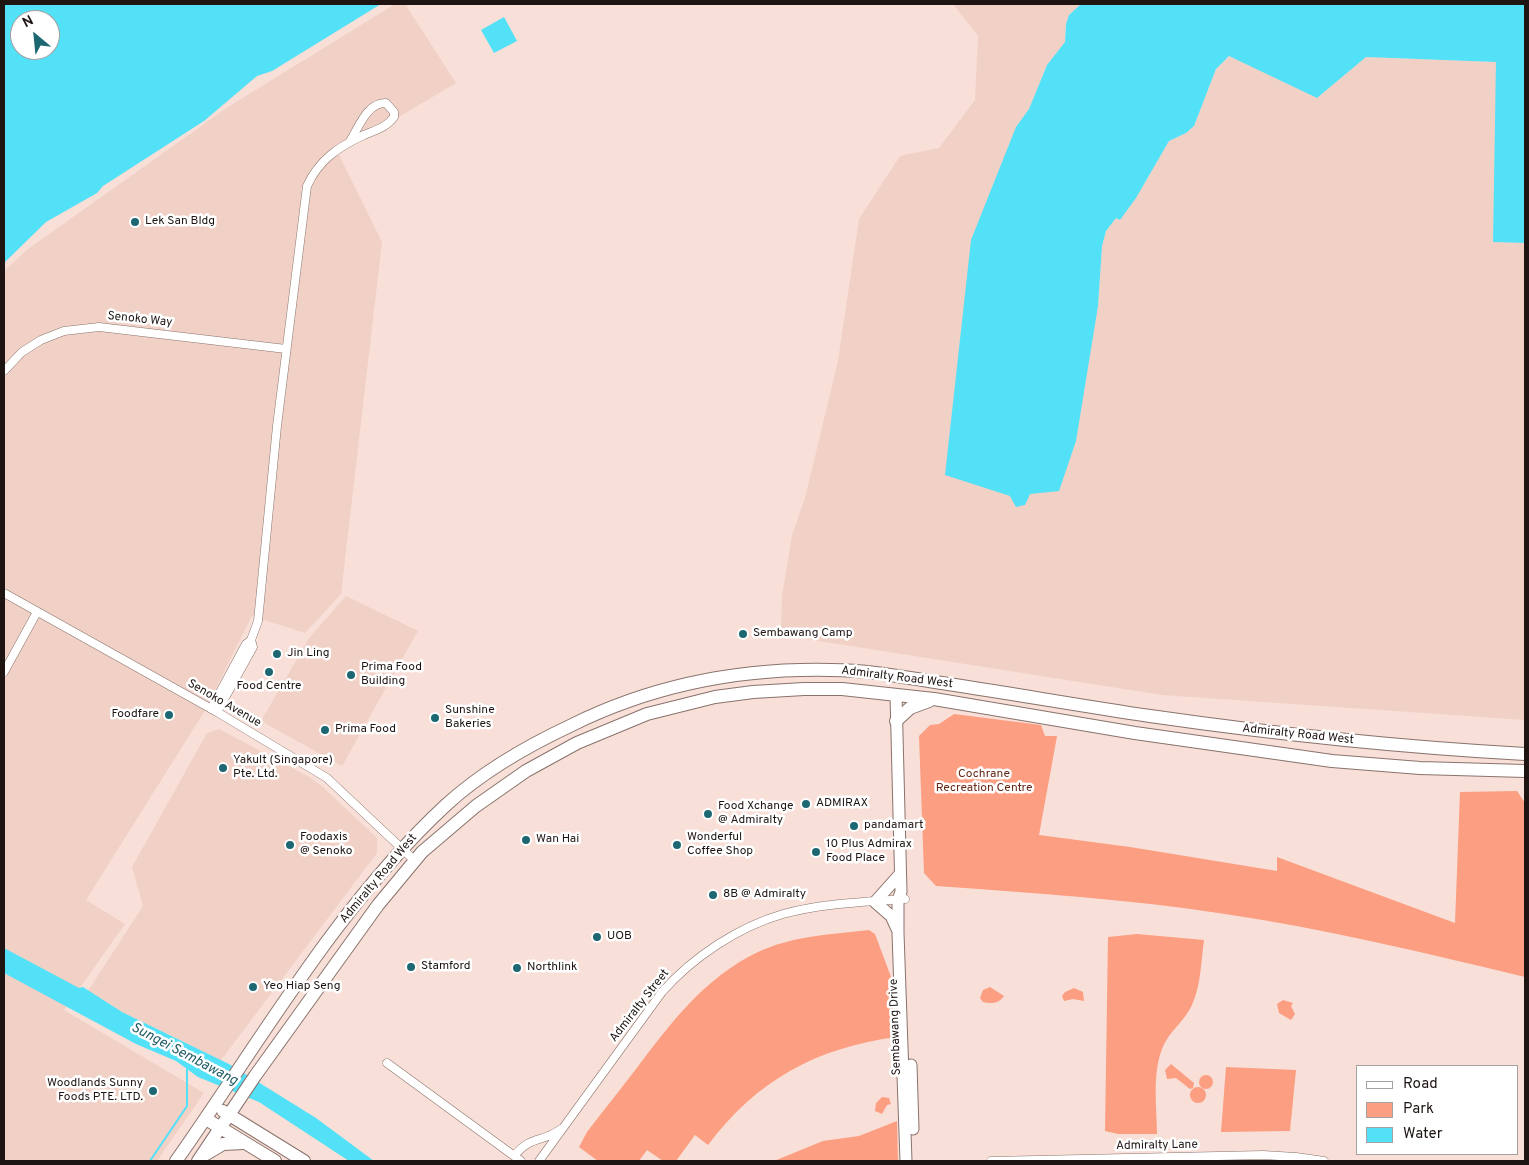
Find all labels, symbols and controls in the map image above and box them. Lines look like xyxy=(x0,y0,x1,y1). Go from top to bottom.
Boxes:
north arrow xyxy=(10,10,60,60)
text: N xyxy=(20,12,37,32)
place label: Lek San Bldg xyxy=(145,215,215,229)
marker: Lek San Bldg xyxy=(129,216,141,228)
street label: Senoko Way xyxy=(107,309,173,331)
place label: Sembawang Camp xyxy=(753,627,853,641)
marker: Sembawang Camp xyxy=(737,628,749,640)
place label: Jin Ling xyxy=(287,647,330,661)
marker: Jin Ling xyxy=(271,648,283,660)
place label: Prima Food Building xyxy=(361,661,422,689)
street label: Admiralty Road West xyxy=(840,664,954,692)
marker: Food Centre xyxy=(263,666,275,678)
marker: Prima Food Building xyxy=(345,669,357,681)
street label: Senoko Avenue xyxy=(185,677,263,731)
place label: Food Centre xyxy=(237,680,301,694)
place label: Sunshine Bakeries xyxy=(445,704,495,732)
place label: Foodfare xyxy=(111,708,159,722)
marker: Foodfare xyxy=(163,709,175,721)
marker: Sunshine Bakeries xyxy=(429,712,441,724)
street label: Admiralty Road West xyxy=(1241,722,1355,748)
place label: Prima Food xyxy=(335,723,396,737)
marker: Prima Food xyxy=(319,724,331,736)
place label: Yakult (Singapore) Pte. Ltd. xyxy=(233,754,333,782)
marker: Yakult (Singapore) Pte. Ltd. xyxy=(217,762,229,774)
park label: Cochrane Recreation Centre xyxy=(936,768,1032,796)
place label: ADMIRAX xyxy=(816,797,868,811)
marker: ADMIRAX xyxy=(800,798,812,810)
place label: Food Xchange @ Admiralty xyxy=(718,800,793,828)
marker: Food Xchange @ Admiralty xyxy=(702,808,714,820)
place label: pandamart xyxy=(864,819,924,833)
marker: pandamart xyxy=(848,820,860,832)
place label: Foodaxis @ Senoko xyxy=(300,831,352,859)
street label: Admiralty Road West xyxy=(337,831,421,927)
place label: Wonderful Coffee Shop xyxy=(687,831,753,859)
place label: Wan Hai xyxy=(536,833,579,847)
marker: Wan Hai xyxy=(520,834,532,846)
place label: 10 Plus Admirax Food Place xyxy=(826,838,912,866)
marker: Foodaxis @ Senoko xyxy=(284,839,296,851)
marker: Wonderful Coffee Shop xyxy=(671,839,683,851)
marker: 10 Plus Admirax Food Place xyxy=(810,846,822,858)
place label: 8B @ Admiralty xyxy=(723,888,806,902)
marker: 8B @ Admiralty xyxy=(707,889,719,901)
place label: UOB xyxy=(607,930,632,944)
marker: UOB xyxy=(591,931,603,943)
place label: Stamford xyxy=(421,960,471,974)
marker: Stamford xyxy=(405,961,417,973)
place label: Northlink xyxy=(527,961,577,975)
marker: Northlink xyxy=(511,962,523,974)
street label: Admiralty Street xyxy=(607,967,673,1045)
street label: Sembawang Drive xyxy=(887,978,905,1076)
place label: Yeo Hiap Seng xyxy=(263,980,340,994)
marker: Yeo Hiap Seng xyxy=(247,981,259,993)
water label: Sungei Sembawang xyxy=(128,1020,240,1090)
legend xyxy=(1356,1065,1519,1155)
text: Road xyxy=(1403,1075,1438,1094)
place label: Woodlands Sunny Foods PTE. LTD. xyxy=(47,1077,143,1105)
marker: Woodlands Sunny Foods PTE. LTD. xyxy=(147,1085,159,1097)
text: Park xyxy=(1403,1100,1434,1119)
text: Water xyxy=(1403,1125,1442,1144)
street label: Admiralty Lane xyxy=(1116,1138,1198,1154)

